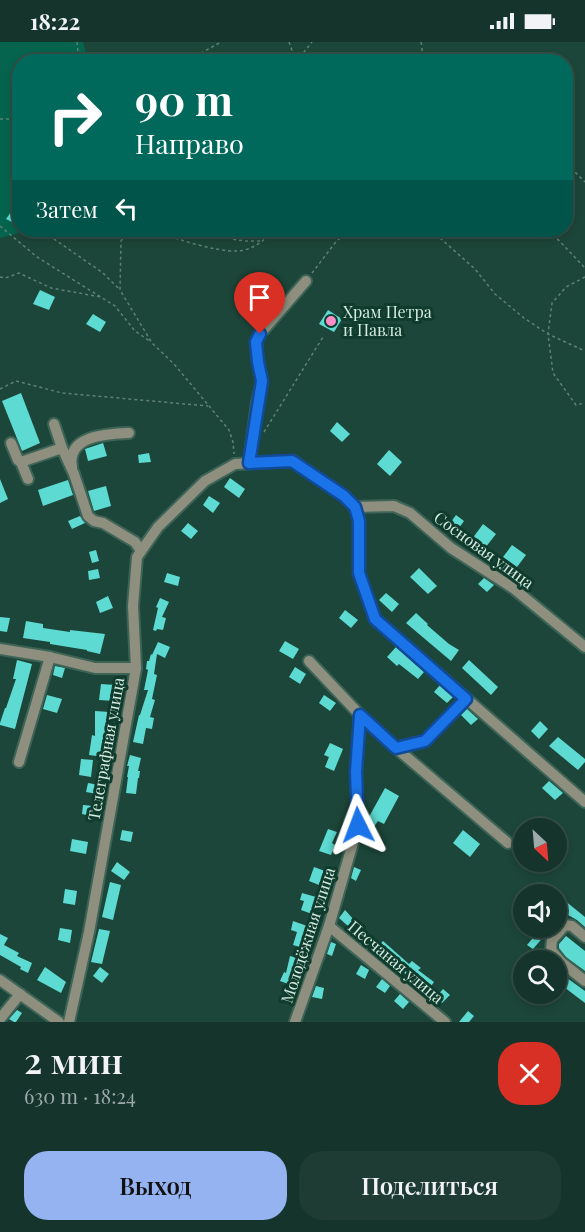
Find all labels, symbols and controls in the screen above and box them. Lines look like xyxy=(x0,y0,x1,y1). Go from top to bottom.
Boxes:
text: 18:22 xyxy=(30,6,80,36)
text: 90 m xyxy=(135,71,233,127)
icon: right xyxy=(36,78,114,156)
text: Направо xyxy=(135,125,244,161)
icon: left xyxy=(110,192,143,225)
text: Затем xyxy=(36,194,98,224)
pin xyxy=(234,272,285,334)
icon: arrive xyxy=(243,281,276,314)
place label: Храм Петра и Павла xyxy=(343,301,432,340)
marker: Храм Петра и Павла xyxy=(324,314,338,328)
street label: Сосновая улица xyxy=(430,506,538,593)
street label: Телеграфная улица xyxy=(83,676,128,822)
position arrow xyxy=(326,793,390,857)
north arrow xyxy=(513,818,567,872)
map controls xyxy=(513,818,567,1004)
street label: Молодёжная улица xyxy=(276,864,339,1005)
button: sound xyxy=(513,884,567,938)
street label: Песчаная улица xyxy=(344,916,448,1008)
button: search xyxy=(513,950,567,1004)
text: 2 мин xyxy=(24,1035,123,1083)
button: close xyxy=(498,1042,561,1105)
text: 630 m · 18:24 xyxy=(24,1082,136,1109)
button: Выход xyxy=(24,1151,287,1220)
button: Поделиться xyxy=(299,1151,561,1220)

